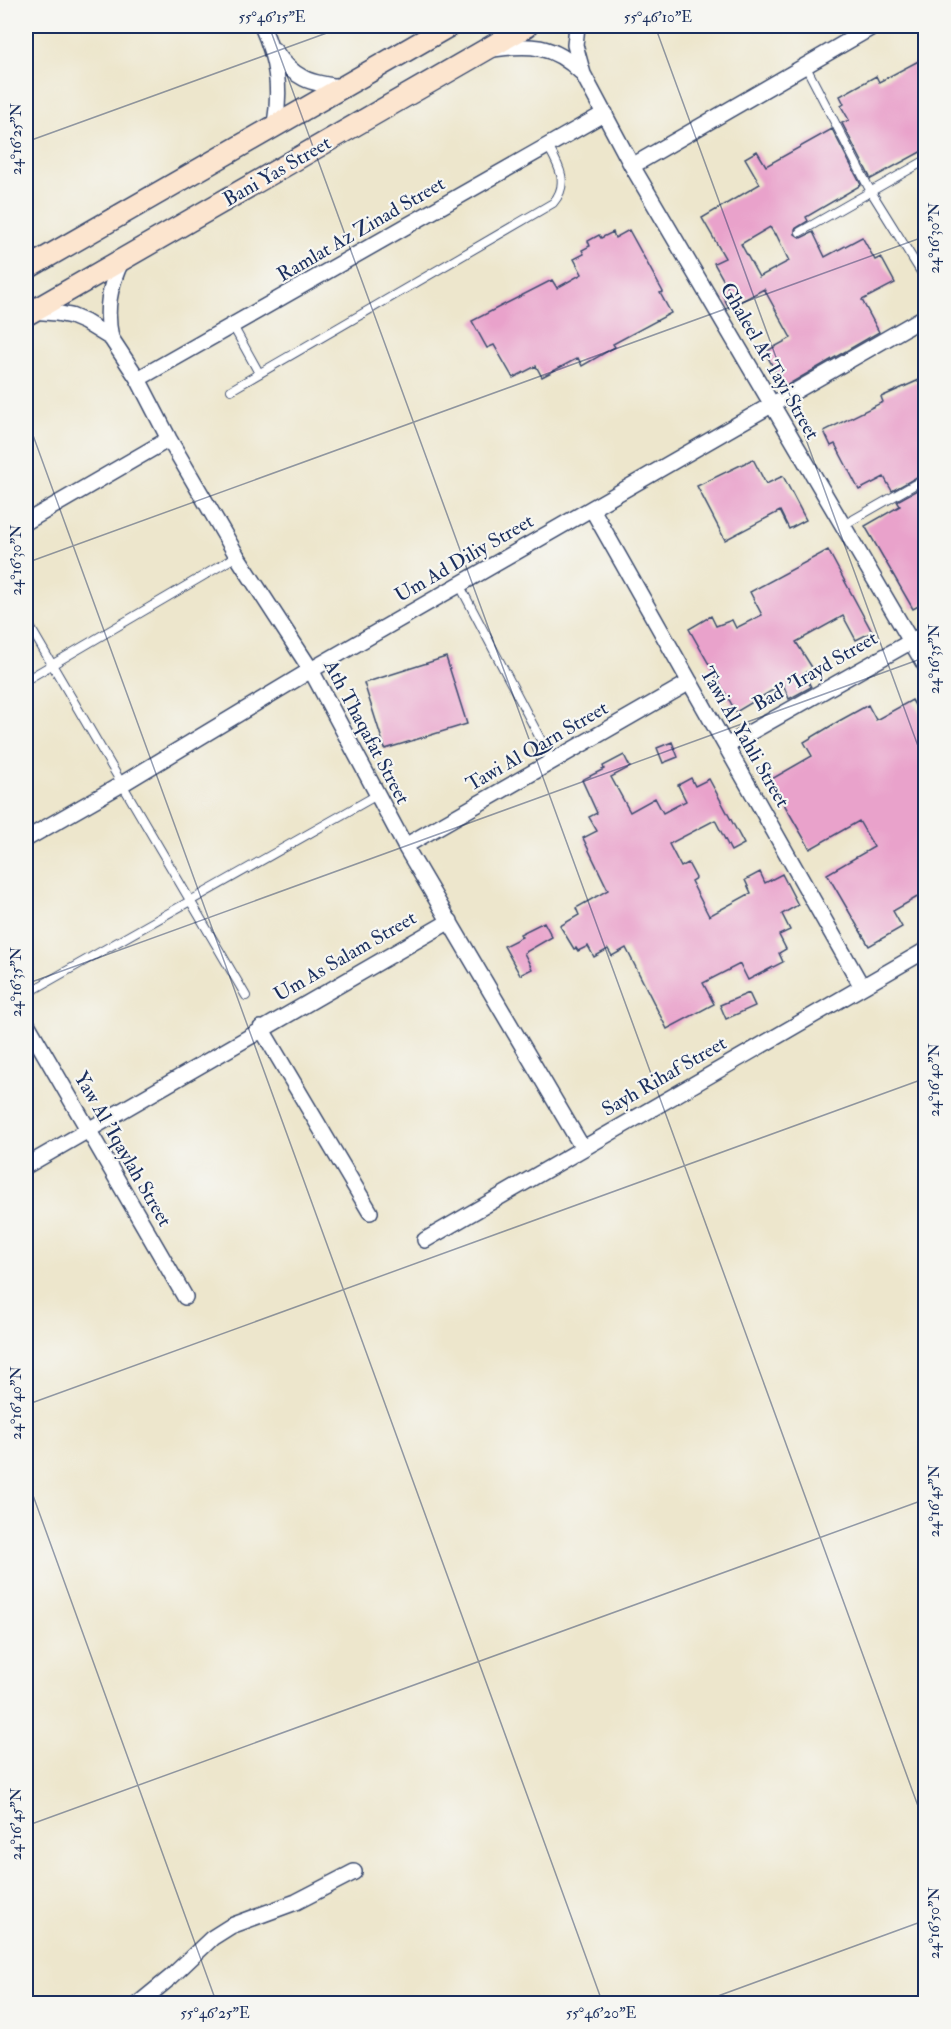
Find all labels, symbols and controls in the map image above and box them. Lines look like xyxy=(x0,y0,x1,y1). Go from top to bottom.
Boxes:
text: 55°46'15"E xyxy=(238,8,306,27)
text: 55°46'10"E xyxy=(624,8,692,27)
text: 24°16'25"N xyxy=(7,103,26,175)
street label: Bani Yas Street xyxy=(219,130,336,212)
street label: Ramlat Az Zinad Street xyxy=(273,170,450,287)
text: 24°16'30"N xyxy=(925,202,944,274)
street label: Ghaleel At Tayi Street xyxy=(715,278,825,444)
street label: Um Ad Diliy Street xyxy=(390,508,538,608)
text: 24°16'30"N xyxy=(7,524,26,596)
text: 24°16'35"N xyxy=(925,623,944,694)
street label: Bad' 'Irayd Street xyxy=(748,625,882,717)
street label: Ath Thaqafat Street xyxy=(318,655,416,809)
street label: Tawi Al Yahli Street xyxy=(695,662,796,812)
street label: Tawi Al Qarn Street xyxy=(462,695,613,797)
street label: Um As Salam Street xyxy=(269,905,421,1007)
text: 24°16'35"N xyxy=(7,946,26,1017)
street label: Sayh Rihaf Street xyxy=(597,1030,731,1122)
text: 24°16'40"N xyxy=(925,1043,944,1117)
street label: Yaw Al 'Iqaylah Street xyxy=(68,1067,178,1231)
text: 24°16'40"N xyxy=(7,1366,26,1440)
text: 24°16'45"N xyxy=(925,1464,944,1537)
text: 24°16'45"N xyxy=(7,1787,26,1860)
text: 24°16'50"N xyxy=(925,1887,944,1959)
text: 55°46'25"E xyxy=(180,2004,250,2023)
text: 55°46'20"E xyxy=(566,2004,636,2023)

